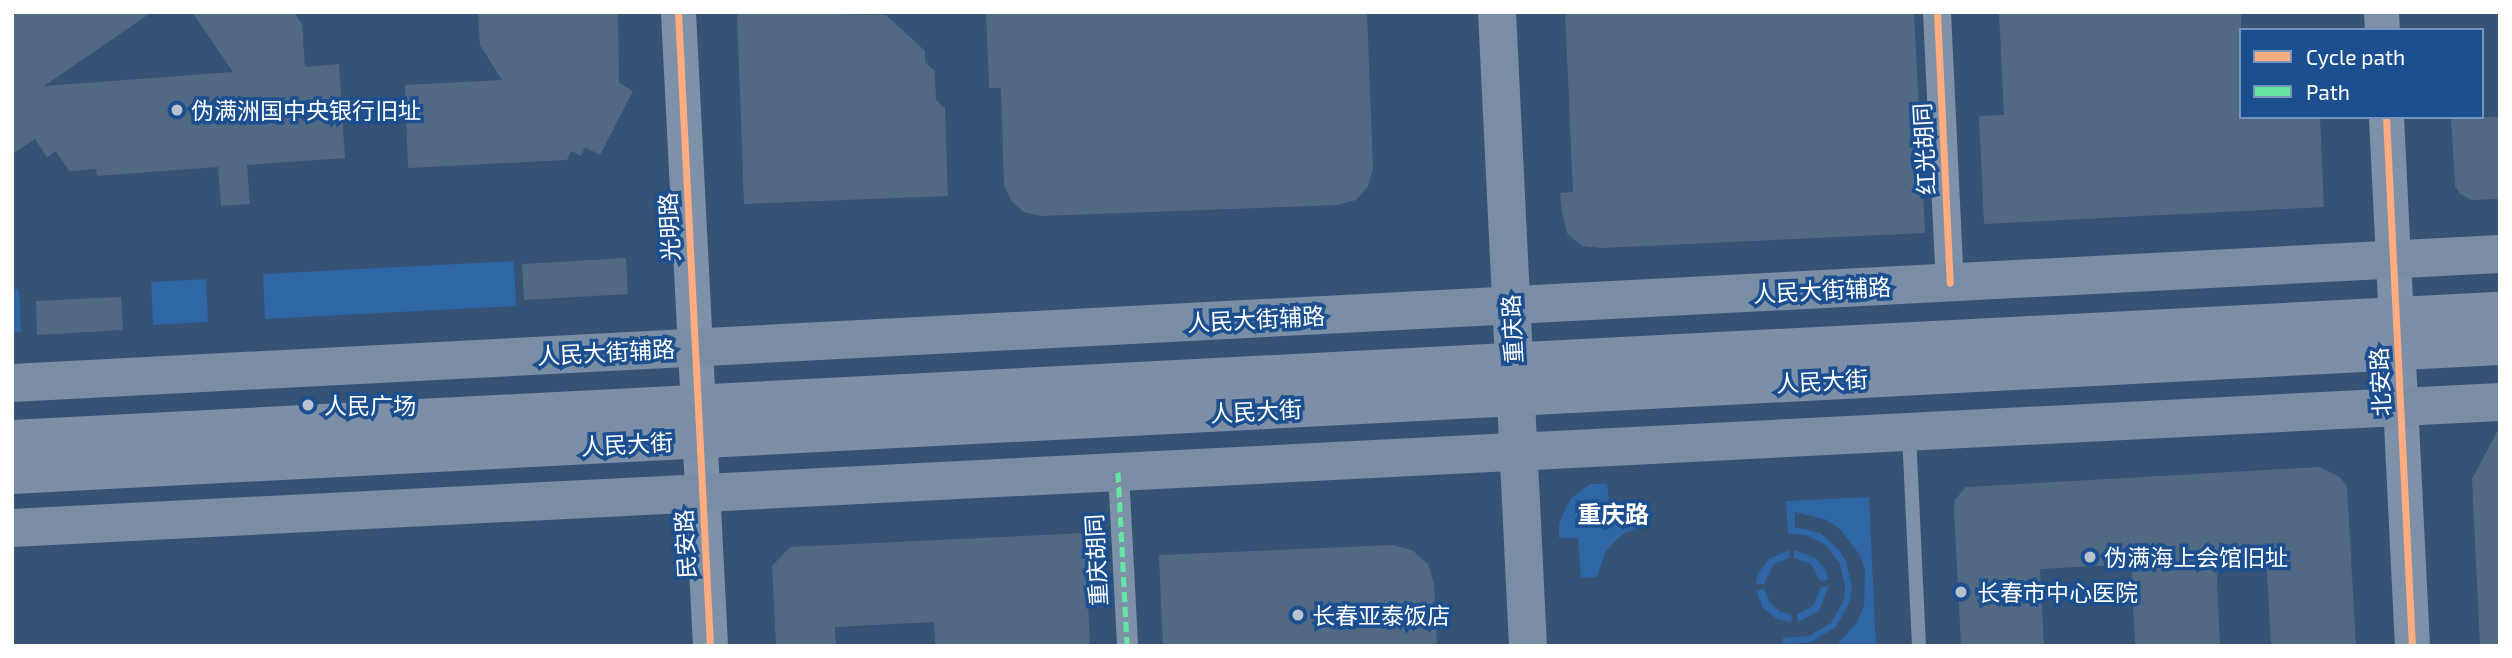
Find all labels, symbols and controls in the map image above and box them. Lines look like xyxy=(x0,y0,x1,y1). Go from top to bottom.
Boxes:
legend xyxy=(2239,28,2484,119)
text: Cycle path xyxy=(2306,44,2405,69)
text: Path xyxy=(2306,79,2350,104)
place label: 伪满洲国中央银行旧址 xyxy=(191,96,421,124)
marker: 伪满洲国中央银行旧址 xyxy=(169,102,185,118)
street label: 红光胡同 xyxy=(1908,102,1940,196)
street label: 光明路 xyxy=(653,192,685,262)
street label: 人民大街辅路 xyxy=(1752,273,1892,307)
street label: 重庆路 xyxy=(1496,294,1528,364)
street label: 人民大街辅路 xyxy=(1186,302,1326,336)
street label: 人民大街辅路 xyxy=(536,335,676,369)
street label: 北安路 xyxy=(2364,347,2396,417)
street label: 人民大街 xyxy=(1775,365,1869,397)
place label: 人民广场 xyxy=(324,391,416,419)
marker: 人民广场 xyxy=(298,395,318,415)
street label: 人民大街 xyxy=(1209,395,1303,427)
street label: 人民大街 xyxy=(580,428,674,460)
district label: 重庆路 xyxy=(1577,500,1649,528)
street label: 民安路 xyxy=(669,509,701,579)
street label: 重庆胡同 xyxy=(1080,513,1112,607)
place label: 伪满海上会馆旧址 xyxy=(2104,543,2288,571)
marker: 伪满海上会馆旧址 xyxy=(2082,549,2098,565)
place label: 长春市中心医院 xyxy=(1977,578,2138,606)
marker: 长春市中心医院 xyxy=(1951,582,1971,602)
place label: 长春亚泰饭店 xyxy=(1312,601,1450,629)
marker: 长春亚泰饭店 xyxy=(1290,607,1306,623)

